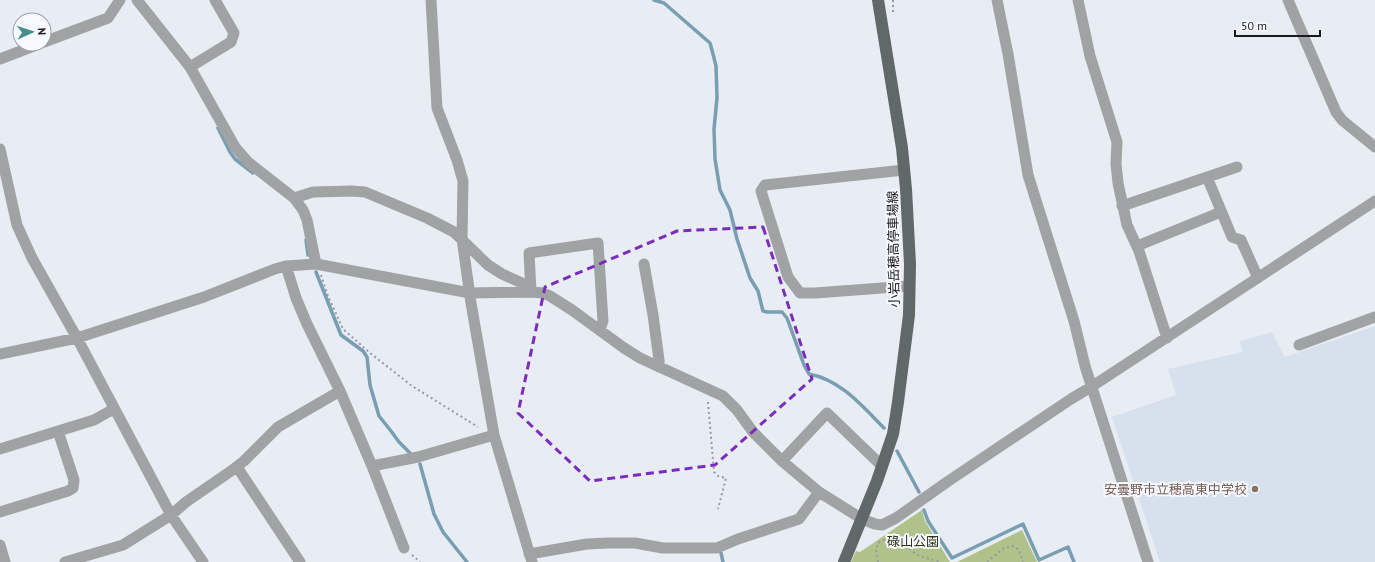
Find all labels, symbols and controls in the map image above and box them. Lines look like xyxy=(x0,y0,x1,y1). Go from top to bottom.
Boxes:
north arrow xyxy=(12,12,52,52)
scale bar xyxy=(1235,12,1320,38)
text: 50 m xyxy=(1241,18,1267,33)
text: N xyxy=(35,27,49,35)
street label: 小岩岳穂高停車場線 xyxy=(884,190,903,308)
place label: 安曇野市立穂高東中学校 xyxy=(1104,481,1247,498)
marker: 安曇野市立穂高東中学校 xyxy=(1250,484,1260,494)
park label: 碌山公園 xyxy=(887,533,939,550)

